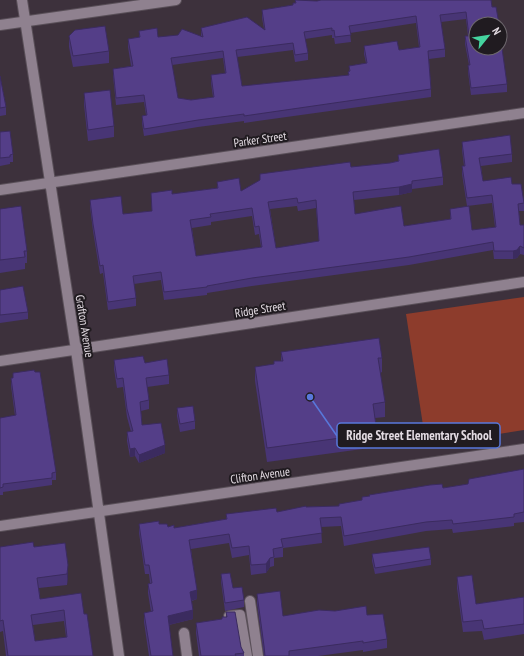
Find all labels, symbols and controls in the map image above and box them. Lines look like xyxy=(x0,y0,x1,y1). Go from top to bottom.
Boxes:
north arrow xyxy=(468,16,508,56)
text: N xyxy=(489,25,504,37)
street label: Parker Street xyxy=(233,128,288,150)
street label: Grafton Avenue xyxy=(73,294,97,358)
street label: Ridge Street xyxy=(234,297,287,320)
callout: Ridge Street Elementary School xyxy=(337,423,500,448)
text: Ridge Street Elementary School xyxy=(346,427,493,444)
street label: Clifton Avenue xyxy=(229,463,291,487)

